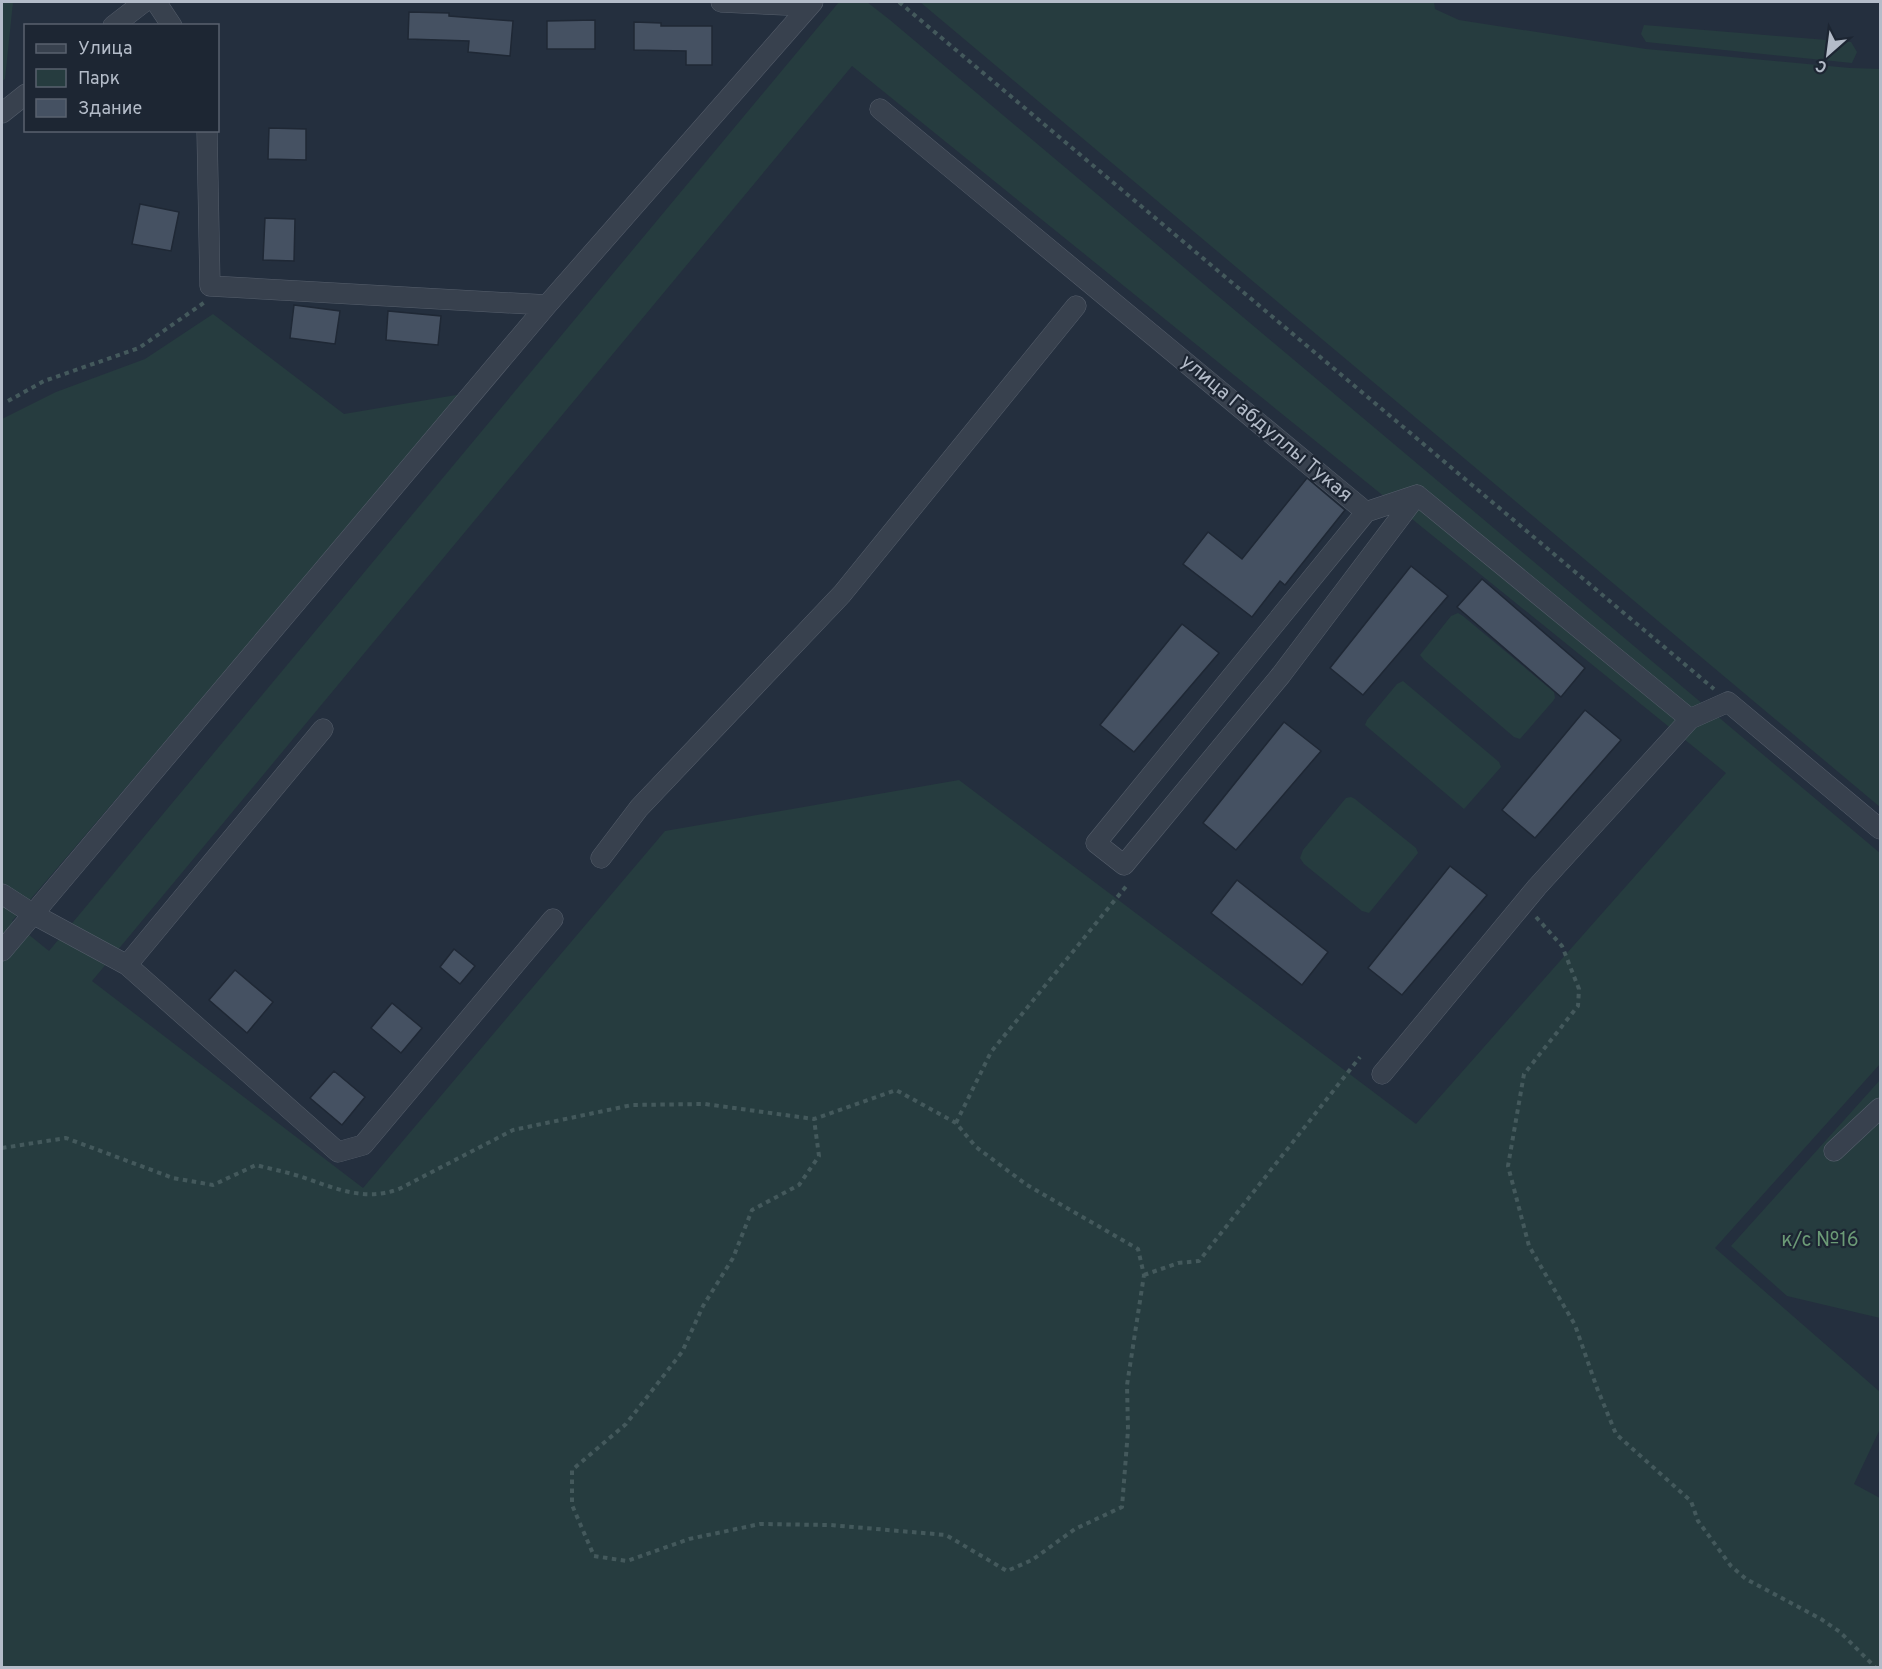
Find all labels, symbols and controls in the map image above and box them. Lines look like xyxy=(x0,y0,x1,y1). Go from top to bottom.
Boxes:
legend xyxy=(24,24,219,132)
north arrow xyxy=(1798,24,1858,84)
text: Улица xyxy=(78,38,132,61)
text: С xyxy=(1813,54,1831,77)
text: Парк xyxy=(78,68,120,91)
text: Здание xyxy=(78,98,142,121)
street label: улица Габдуллы Тукая xyxy=(1175,349,1357,509)
park label: к/с №16 xyxy=(1781,1228,1859,1254)

